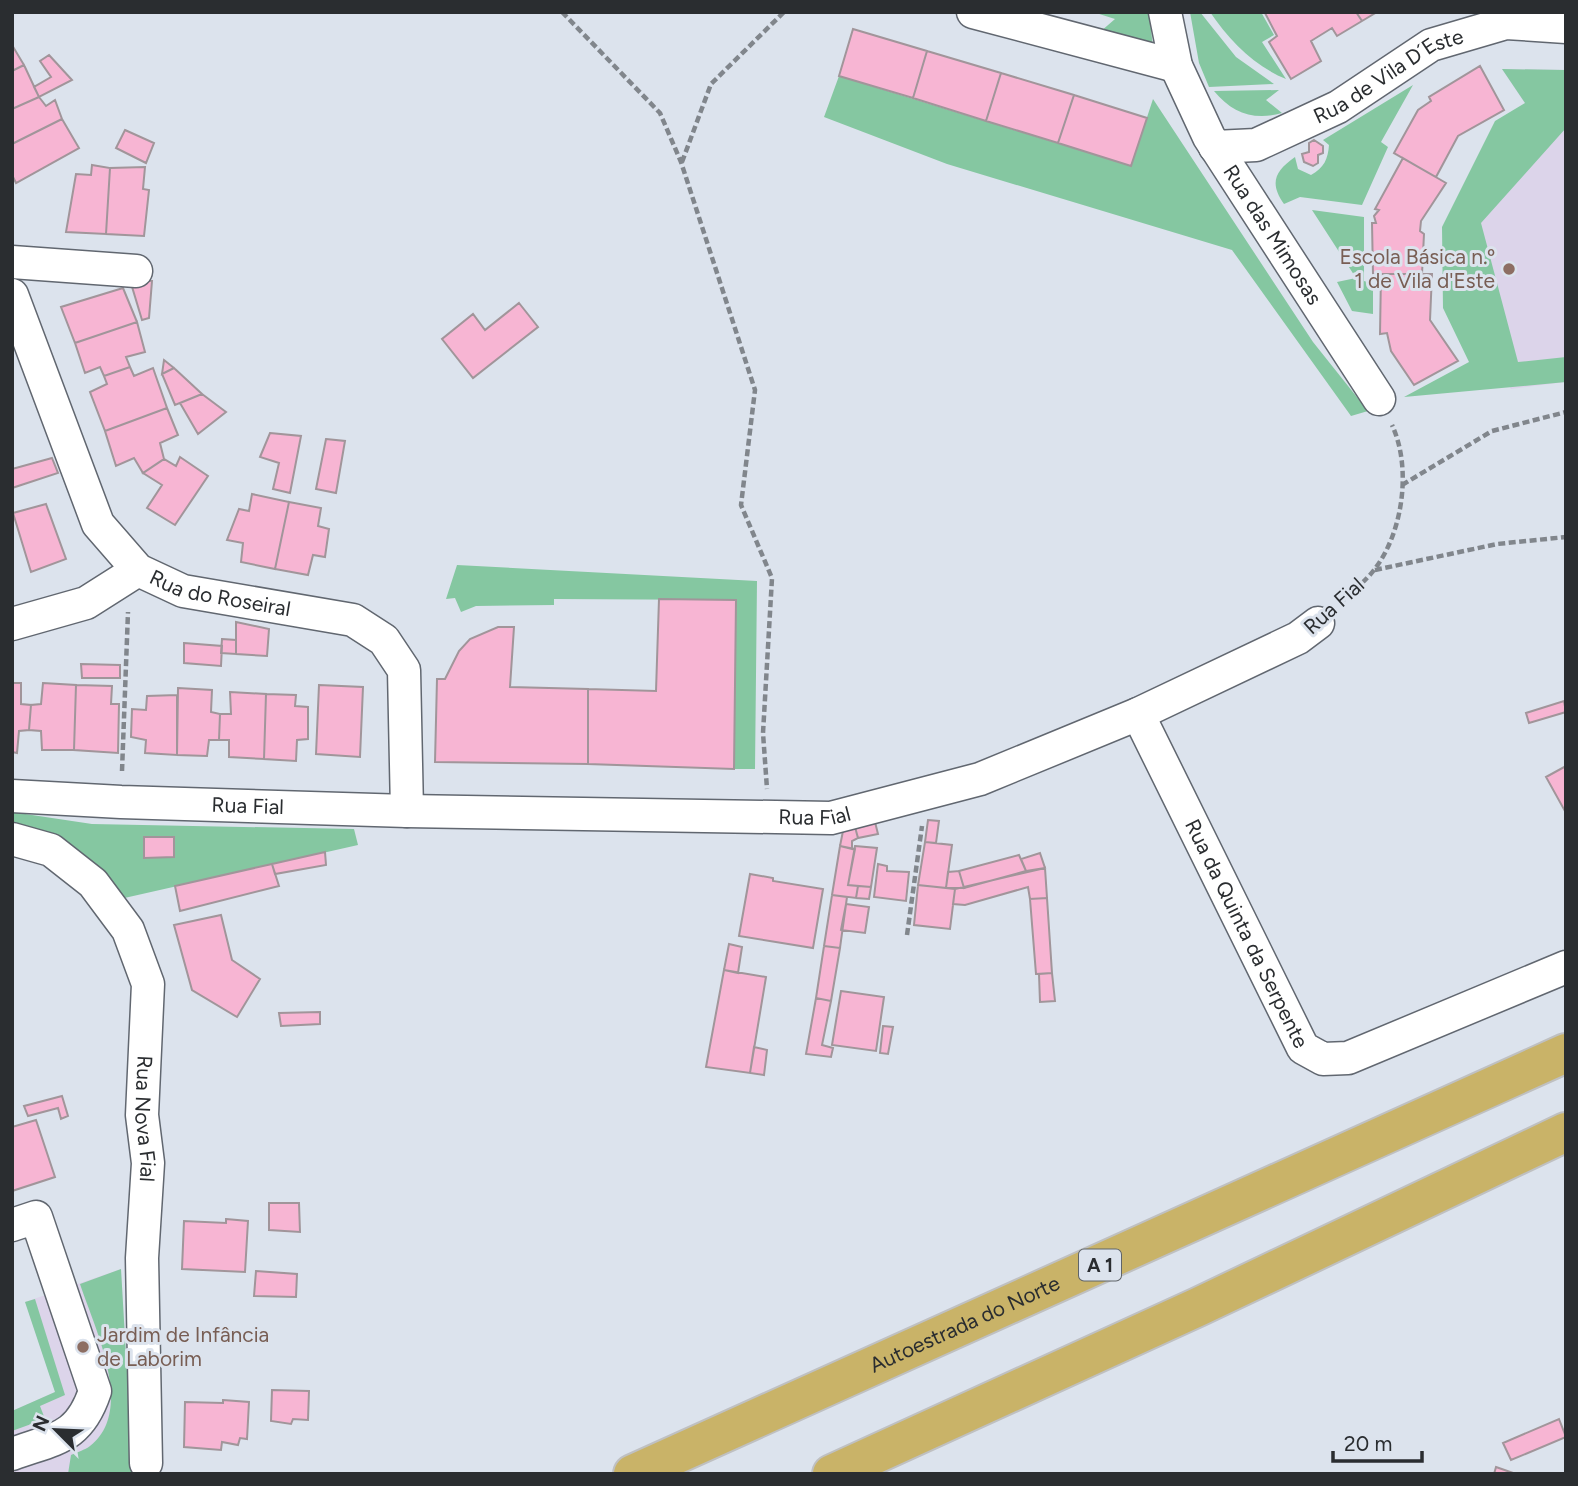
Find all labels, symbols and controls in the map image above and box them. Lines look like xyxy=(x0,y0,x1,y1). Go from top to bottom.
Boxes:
street label: Rua de Vila D´Este xyxy=(1309,23,1466,129)
street label: Rua das Mimosas xyxy=(1218,160,1327,309)
place label: Escola Básica n.º 1 de Vila d'Este xyxy=(1340,244,1495,293)
marker: Escola Básica n.º 1 de Vila d'Este xyxy=(1501,261,1517,277)
street label: Rua do Roseiral xyxy=(146,564,293,621)
street label: Rua Fial xyxy=(1298,572,1369,639)
street label: Rua Fial xyxy=(211,792,284,819)
street label: Rua Fial xyxy=(778,800,853,830)
street label: Rua da Quinta da Serpente xyxy=(1180,815,1314,1052)
street label: Rua Nova Fial xyxy=(130,1055,161,1183)
road number: A 1 xyxy=(1079,1250,1121,1280)
street label: Autoestrada do Norte xyxy=(866,1270,1064,1378)
place label: Jardim de Infância de Laborim xyxy=(97,1322,269,1371)
marker: Jardim de Infância de Laborim xyxy=(75,1339,91,1355)
north arrow xyxy=(21,1395,91,1465)
text: N xyxy=(27,1412,54,1435)
scale bar xyxy=(1333,1420,1422,1464)
text: 20 m xyxy=(1344,1431,1392,1456)

